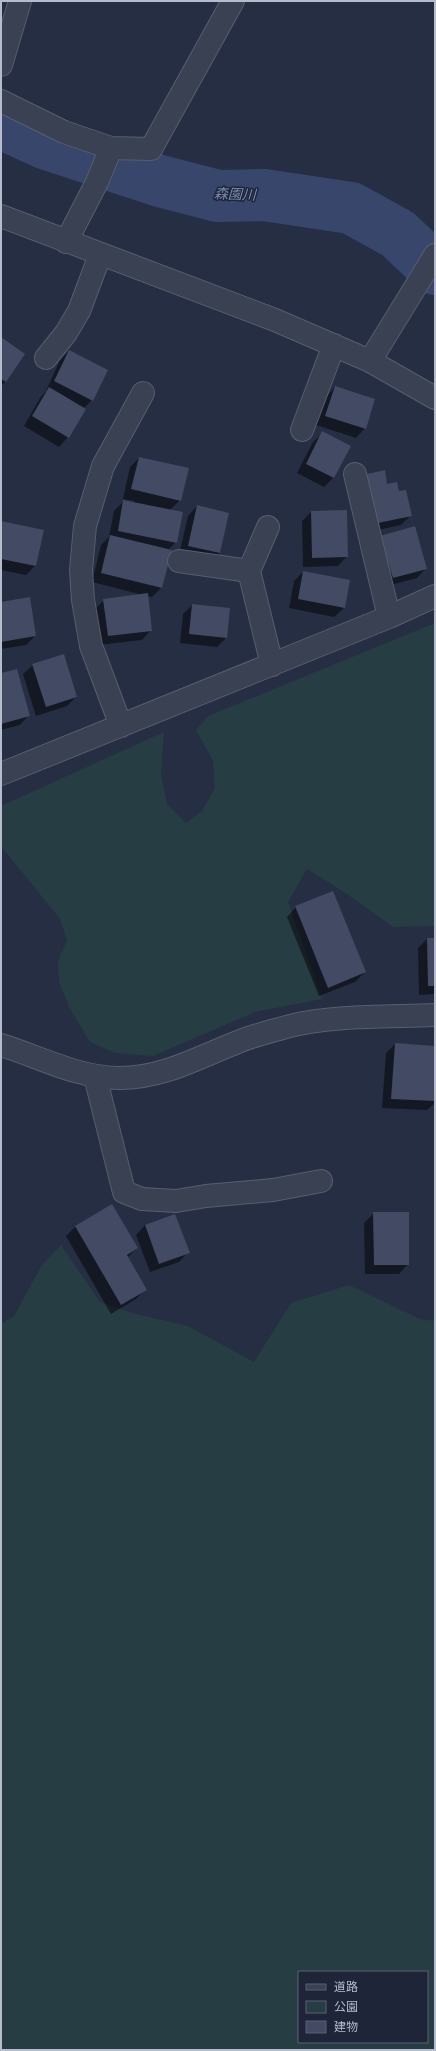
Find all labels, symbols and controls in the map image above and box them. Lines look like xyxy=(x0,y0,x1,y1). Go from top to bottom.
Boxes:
water label: 森園川 xyxy=(214,185,258,203)
legend xyxy=(298,1971,428,2043)
text: 道路 xyxy=(334,1980,358,1994)
text: 公園 xyxy=(334,2000,358,2014)
text: 建物 xyxy=(334,2020,358,2034)

